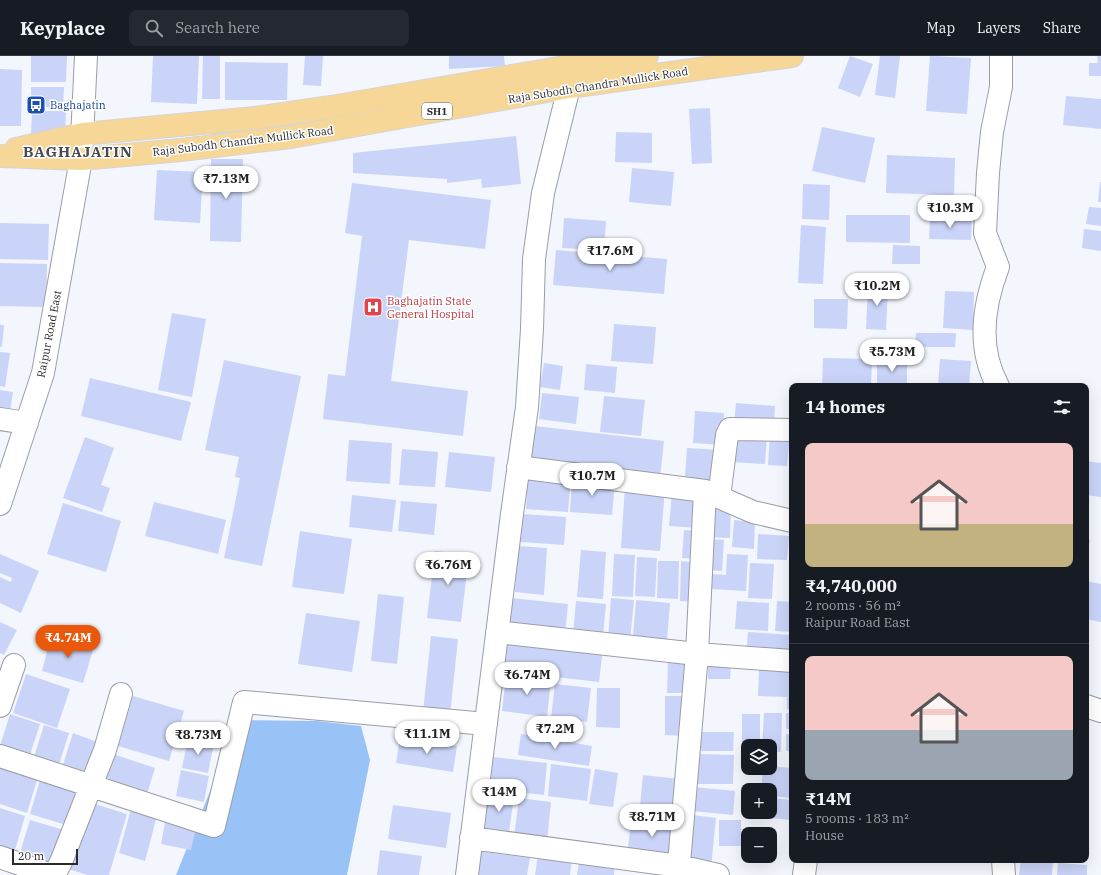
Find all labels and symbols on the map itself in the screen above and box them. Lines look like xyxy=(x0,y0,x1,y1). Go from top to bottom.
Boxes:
street label: Raja Subodh Chandra Mullick Road xyxy=(507,64,689,106)
bus stop icon: Baghajatin xyxy=(25,94,47,116)
place label: Baghajatin xyxy=(50,98,106,112)
road number: SH1 xyxy=(422,103,452,119)
street label: Raja Subodh Chandra Mullick Road xyxy=(152,123,335,159)
district label: BAGHAJATIN xyxy=(23,142,133,161)
pin: ₹7.13M xyxy=(193,166,259,200)
pin: ₹10.3M xyxy=(917,195,983,229)
pin: ₹17.6M xyxy=(577,238,643,272)
pin: ₹10.2M xyxy=(844,273,910,307)
street label: Raipur Road East xyxy=(34,289,64,379)
place label: Baghajatin State General Hospital xyxy=(387,294,474,321)
hospital icon: Baghajatin State General Hospital xyxy=(362,296,384,318)
pin: ₹5.73M xyxy=(859,339,925,373)
pin: ₹10.7M xyxy=(559,463,625,497)
pin: ₹6.76M xyxy=(415,552,481,586)
pin: ₹4.74M xyxy=(35,625,101,659)
pin: ₹6.74M xyxy=(494,662,560,696)
pin: ₹7.2M xyxy=(527,716,583,750)
pin: ₹11.1M xyxy=(394,721,460,755)
pin: ₹8.73M xyxy=(165,722,231,756)
pin: ₹14M xyxy=(475,779,523,813)
pin: ₹8.71M xyxy=(619,804,685,838)
scale bar xyxy=(12,847,78,866)

